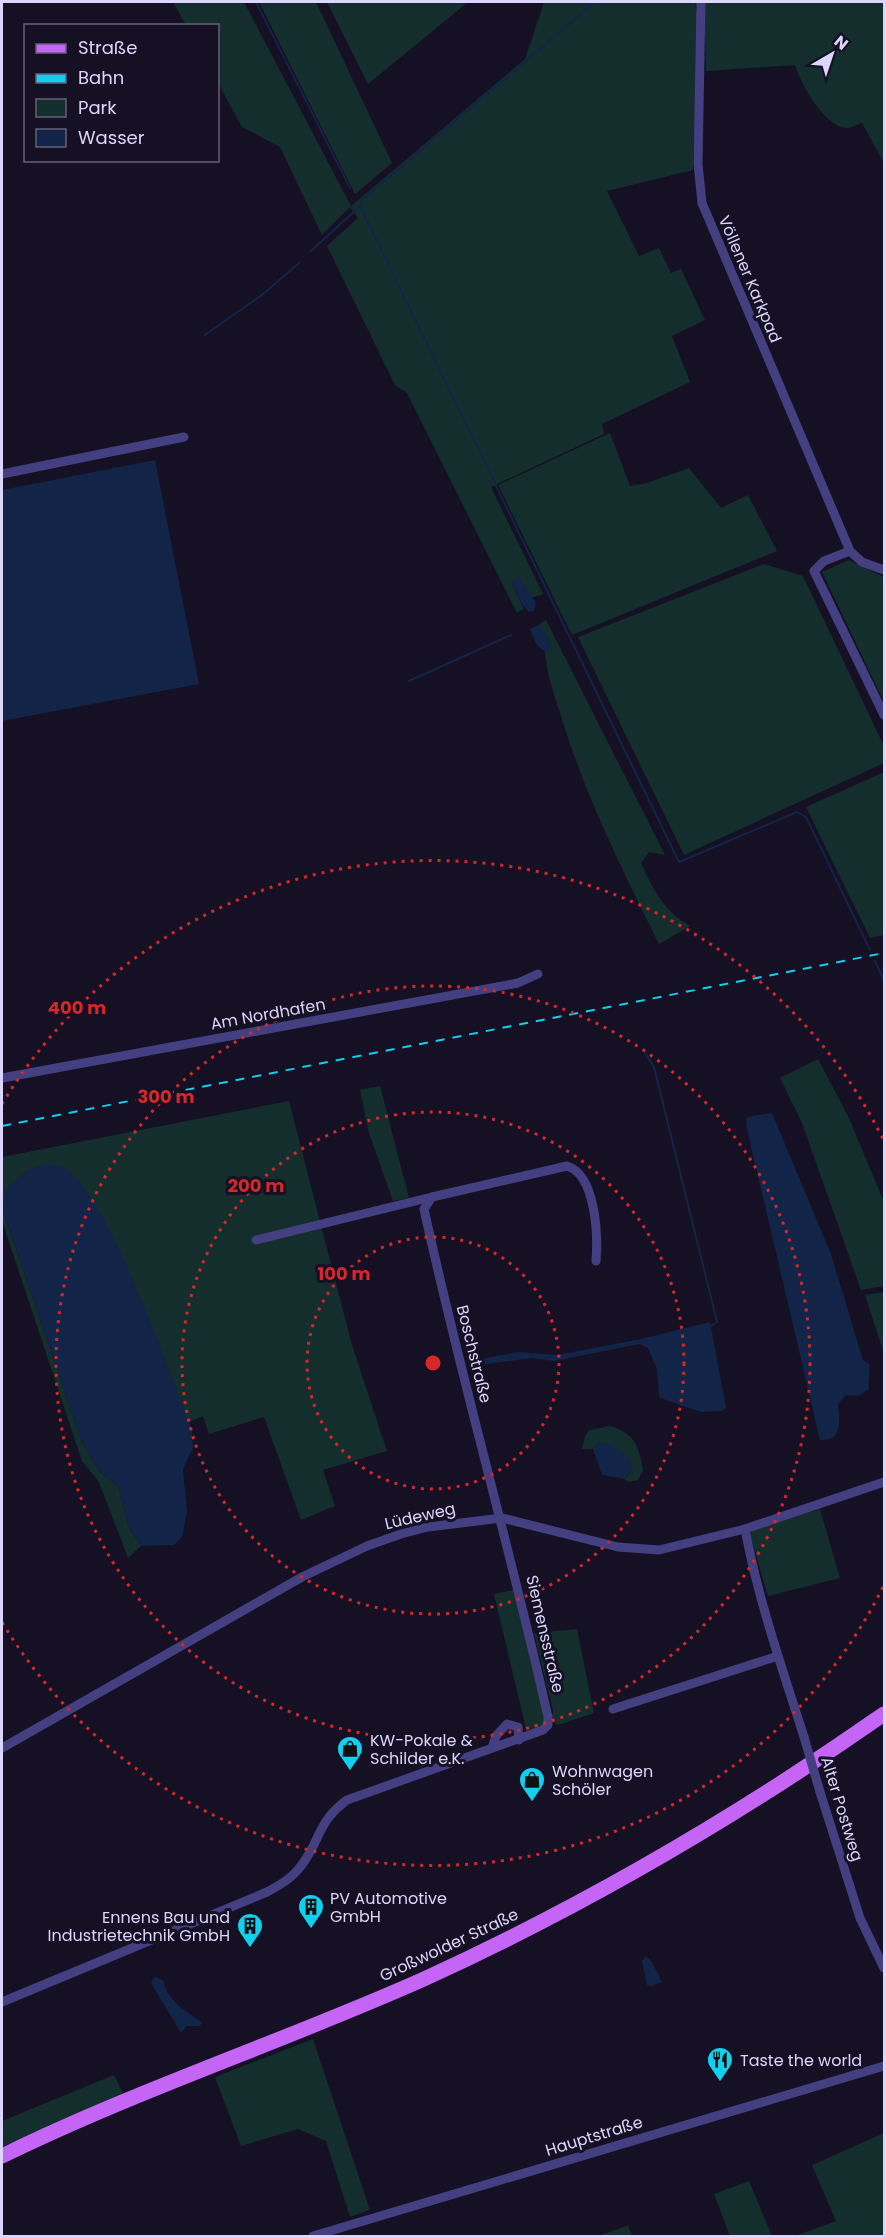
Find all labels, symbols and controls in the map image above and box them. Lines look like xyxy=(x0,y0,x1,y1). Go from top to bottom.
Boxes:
legend xyxy=(24,24,219,162)
north arrow xyxy=(802,24,862,84)
text: N xyxy=(829,30,853,55)
text: Straße xyxy=(78,35,137,60)
text: Bahn xyxy=(78,65,124,90)
text: Park xyxy=(78,95,117,120)
text: Wasser xyxy=(78,125,145,150)
street label: Völlener Karkpad xyxy=(713,212,787,346)
street label: Am Nordhafen xyxy=(209,993,327,1035)
text: 400 m xyxy=(48,995,106,1020)
text: 300 m xyxy=(137,1084,195,1109)
text: 200 m xyxy=(228,1173,284,1198)
text: 100 m xyxy=(317,1261,371,1286)
street label: Boschstraße xyxy=(451,1303,497,1405)
centre of rings xyxy=(423,1353,443,1373)
street label: Lüdeweg xyxy=(382,1497,458,1535)
street label: Siemensstraße xyxy=(520,1573,570,1695)
place label: KW-Pokale & Schilder e.K. xyxy=(370,1729,473,1770)
shop icon: KW-Pokale & Schilder e.K. xyxy=(335,1734,365,1772)
street label: Alter Postweg xyxy=(815,1754,869,1864)
place label: Wohnwagen Schöler xyxy=(552,1760,653,1801)
shop icon: Wohnwagen Schöler xyxy=(517,1765,547,1803)
place label: PV Automotive GmbH xyxy=(330,1887,447,1928)
building icon: PV Automotive GmbH xyxy=(296,1892,326,1930)
street label: Großwolder Straße xyxy=(376,1903,522,1987)
place label: Ennens Bau und Industrietechnik GmbH xyxy=(48,1906,230,1947)
building icon: Ennens Bau und Industrietechnik GmbH xyxy=(235,1911,265,1949)
restaurant icon: Taste the world xyxy=(705,2045,735,2083)
place label: Taste the world xyxy=(740,2049,862,2072)
street label: Hauptstraße xyxy=(543,2110,646,2162)

